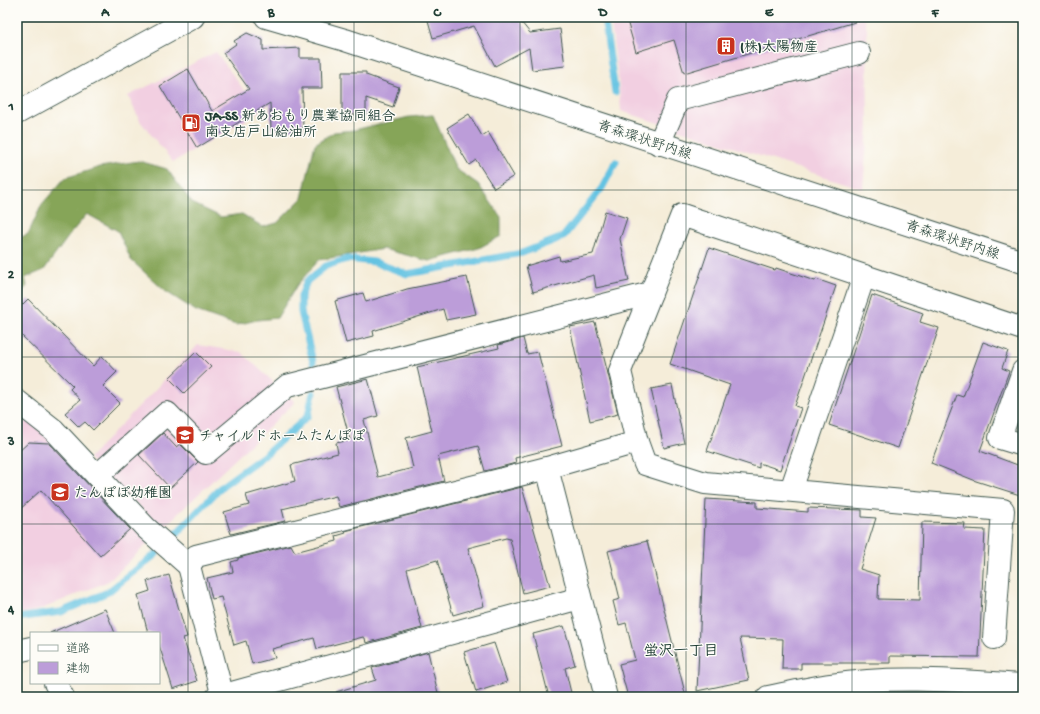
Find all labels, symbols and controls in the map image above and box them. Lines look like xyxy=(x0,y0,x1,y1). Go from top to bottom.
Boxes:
text: A xyxy=(100,6,110,21)
text: B xyxy=(267,6,276,21)
text: C xyxy=(432,6,442,21)
text: D xyxy=(598,6,608,21)
text: E xyxy=(765,6,774,21)
text: F xyxy=(931,6,940,21)
building icon: (株)太陽物産 xyxy=(715,35,737,57)
place label: (株)太陽物産 xyxy=(740,39,818,57)
text: 1 xyxy=(7,100,14,115)
place label: JA-SS 新あおもり農業協同組合 南支店戸山給油所 xyxy=(204,109,395,142)
fuel station icon: JA-SS 新あおもり農業協同組合 南支店戸山給油所 xyxy=(180,112,202,134)
street label: 青森環状野内線 xyxy=(595,118,693,165)
street label: 青森環状野内線 xyxy=(903,218,1001,265)
text: 2 xyxy=(8,268,15,283)
school or university icon: チャイルドホームたんぽぽ xyxy=(174,424,196,446)
place label: チャイルドホームたんぽぽ xyxy=(199,429,365,446)
text: 3 xyxy=(7,435,15,450)
school or university icon: たんぽぽ幼稚園 xyxy=(49,481,71,503)
place label: たんぽぽ幼稚園 xyxy=(74,485,172,503)
text: 4 xyxy=(7,603,15,618)
legend xyxy=(30,632,160,684)
text: 道路 xyxy=(66,642,90,657)
district label: 蛍沢一丁目 xyxy=(643,643,719,661)
text: 建物 xyxy=(66,662,90,677)

